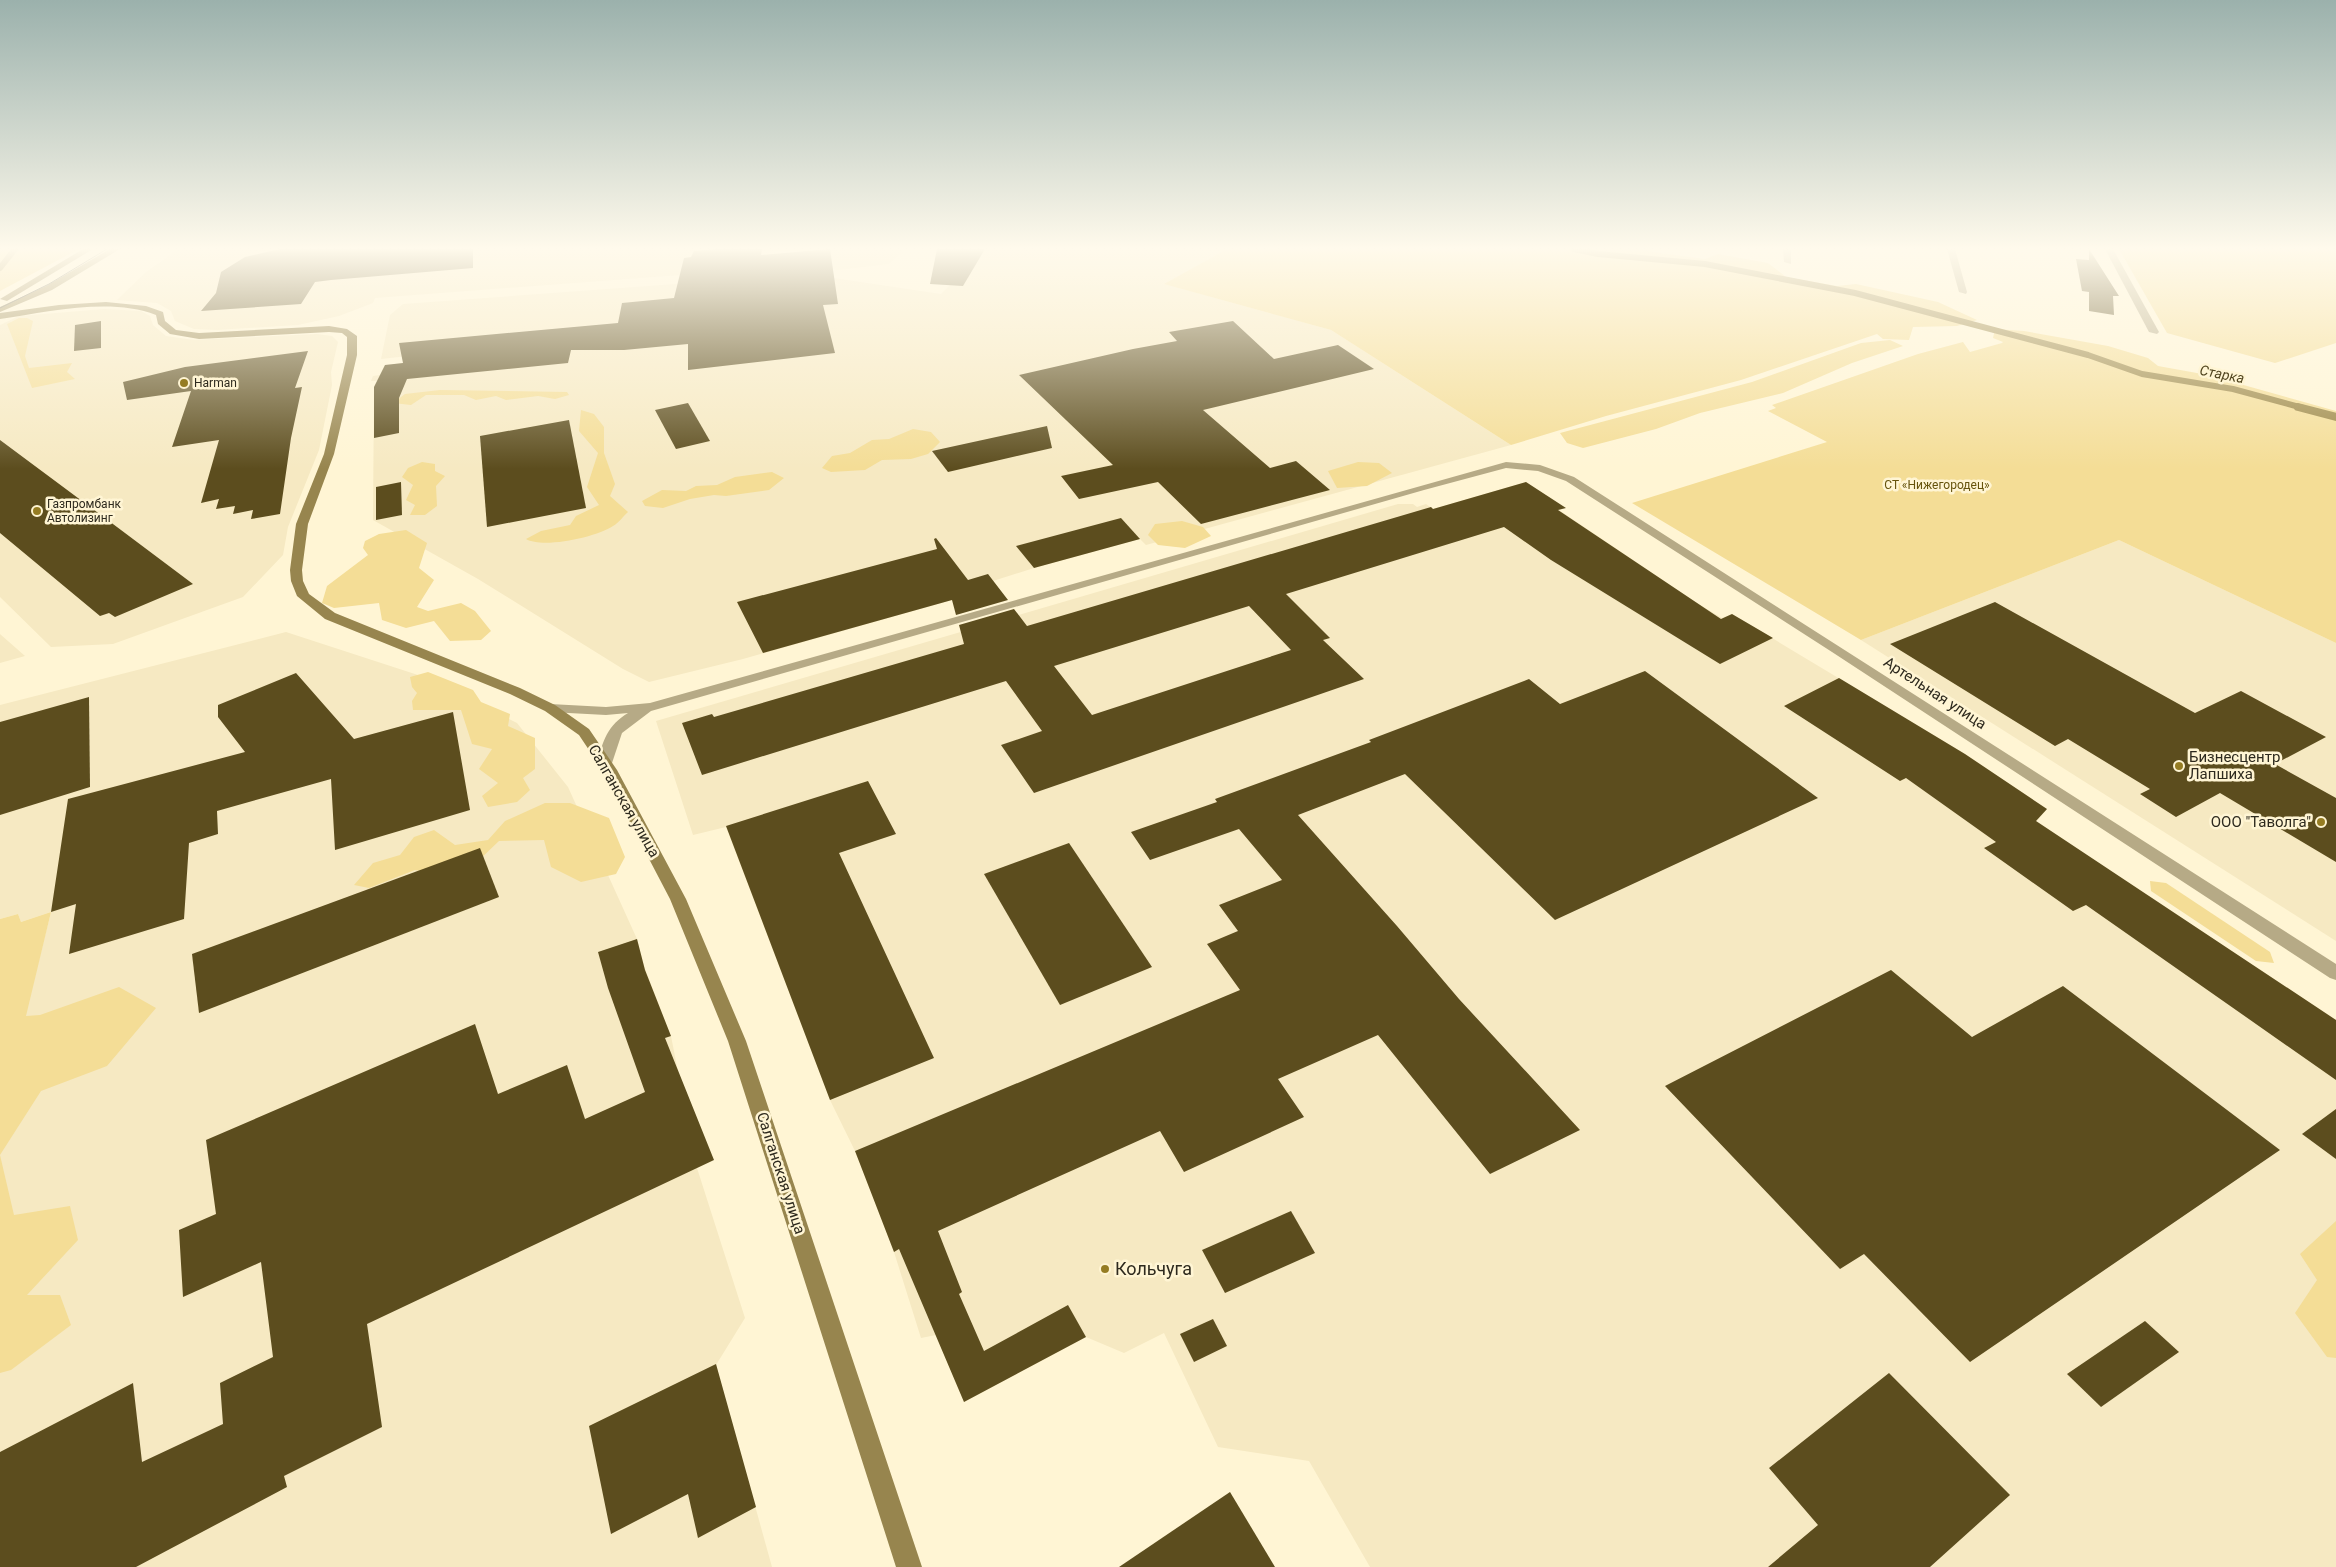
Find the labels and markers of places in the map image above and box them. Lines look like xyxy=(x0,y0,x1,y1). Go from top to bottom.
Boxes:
place label: Harman xyxy=(194,376,237,390)
marker: Harman xyxy=(178,377,190,389)
place label: Газпромбанк Автолизинг xyxy=(47,497,122,525)
marker: Газпромбанк Автолизинг xyxy=(31,505,43,517)
place label: Бизнесцентр Лапшиха xyxy=(2189,748,2280,783)
marker: Бизнесцентр Лапшиха xyxy=(2173,760,2185,772)
place label: ООО "Таволга" xyxy=(2211,813,2311,831)
marker: ООО "Таволга" xyxy=(2315,816,2327,828)
place label: Кольчуга xyxy=(1115,1258,1192,1279)
marker: Кольчуга xyxy=(1099,1263,1111,1275)

